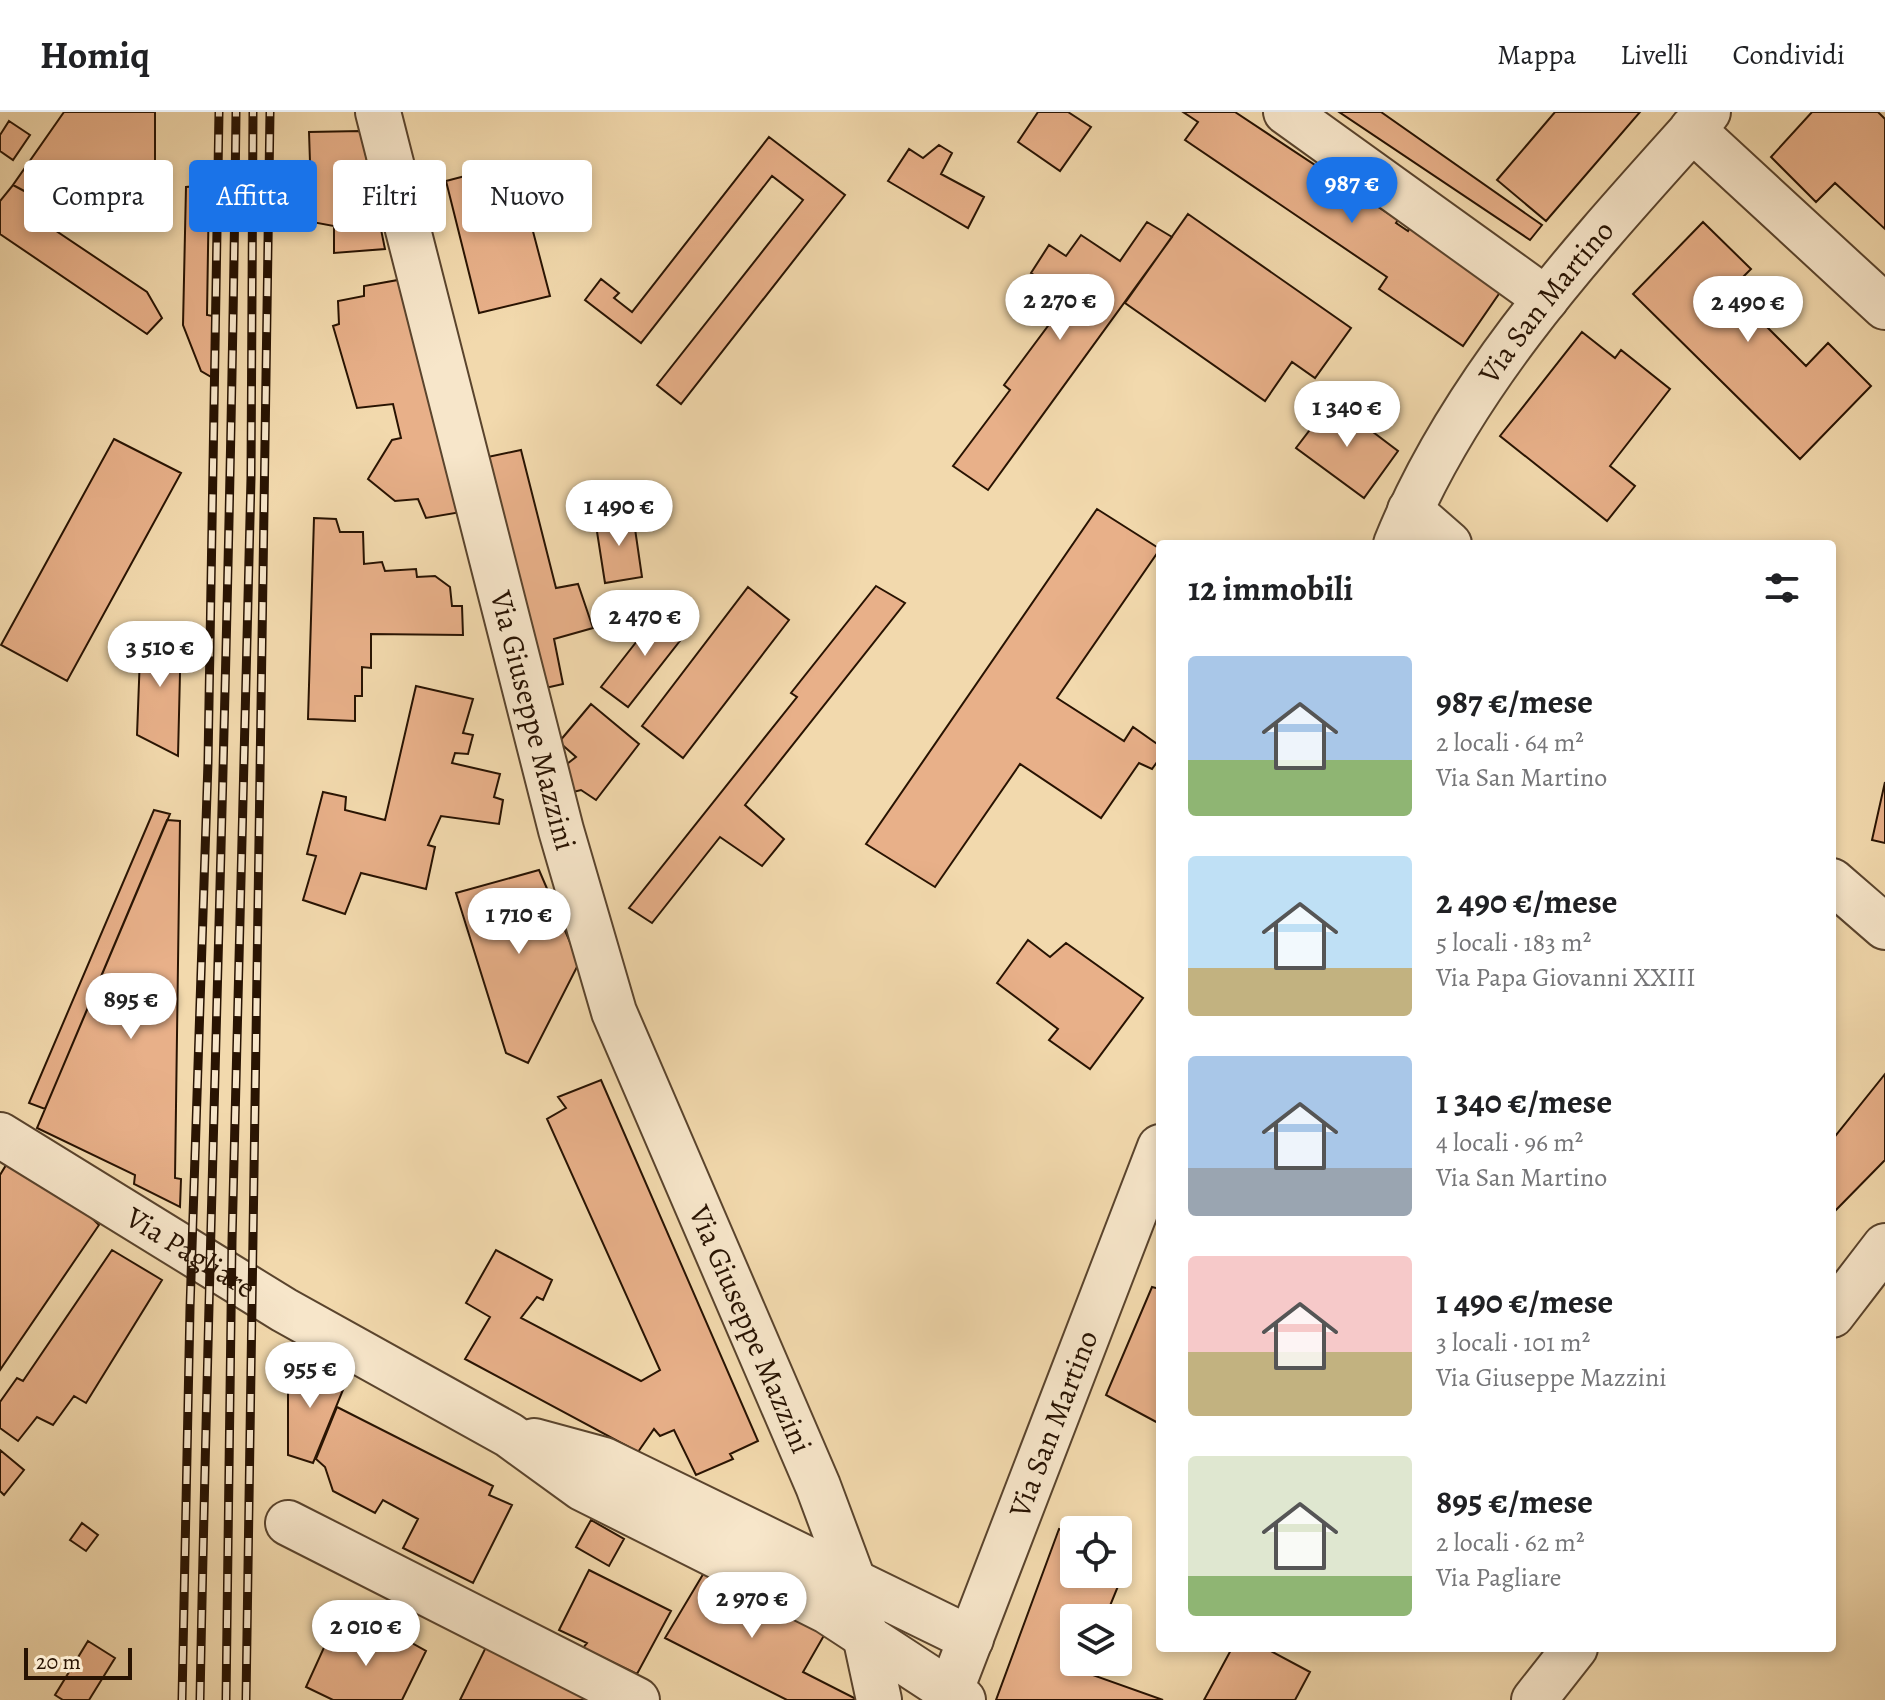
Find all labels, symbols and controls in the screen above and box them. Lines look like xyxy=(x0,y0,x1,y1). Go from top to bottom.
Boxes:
text: Homiq xyxy=(40,29,150,81)
text: Mappa xyxy=(1497,36,1576,74)
text: Livelli xyxy=(1620,36,1689,74)
text: Condividi xyxy=(1733,36,1845,74)
pin: 987 € xyxy=(1296,157,1408,225)
chip: Compra xyxy=(24,160,173,232)
chip: Affitta xyxy=(189,160,317,232)
chip: Filtri xyxy=(333,160,446,232)
chip: Nuovo xyxy=(462,160,592,232)
text: 987 € xyxy=(1324,165,1380,200)
street label: Via San Martino xyxy=(1469,212,1623,392)
pin: 2 270 € xyxy=(986,274,1134,342)
pin: 2 490 € xyxy=(1674,276,1822,344)
text: 2 270 € xyxy=(1023,282,1097,317)
text: 2 490 € xyxy=(1711,284,1785,319)
pin: 1 340 € xyxy=(1273,381,1421,449)
text: 1 340 € xyxy=(1312,389,1382,424)
pin: 1 490 € xyxy=(545,480,693,548)
text: 1 490 € xyxy=(584,488,654,523)
text: 12 immobili xyxy=(1188,565,1353,612)
icon: filters xyxy=(1760,566,1804,610)
street label: Via Giuseppe Mazzini xyxy=(481,586,586,855)
pin: 2 470 € xyxy=(571,590,719,658)
text: 2 470 € xyxy=(609,598,681,633)
pin: 3 510 € xyxy=(86,621,234,689)
text: 3 510 € xyxy=(126,629,194,664)
text: 987 €/mese xyxy=(1436,678,1593,725)
icon: home xyxy=(1252,688,1348,784)
text: 2 locali · 64 m² xyxy=(1436,725,1584,760)
text: Via San Martino xyxy=(1436,760,1607,795)
text: 2 490 €/mese xyxy=(1436,878,1618,925)
pin: 1 710 € xyxy=(445,888,593,956)
icon: home xyxy=(1252,888,1348,984)
text: 1 710 € xyxy=(486,896,552,931)
text: 5 locali · 183 m² xyxy=(1436,925,1591,960)
text: Via Papa Giovanni XXIII xyxy=(1436,960,1696,995)
pin: 895 € xyxy=(75,973,187,1041)
text: 895 € xyxy=(103,981,159,1016)
text: 1 340 €/mese xyxy=(1436,1078,1612,1125)
icon: home xyxy=(1252,1088,1348,1184)
text: 4 locali · 96 m² xyxy=(1436,1125,1583,1160)
text: Via San Martino xyxy=(1436,1160,1607,1195)
street label: Via Pagliare xyxy=(118,1197,263,1308)
street label: Via Giuseppe Mazzini xyxy=(679,1198,822,1460)
text: 1 490 €/mese xyxy=(1436,1278,1613,1325)
icon: home xyxy=(1252,1288,1348,1384)
street label: Via San Martino xyxy=(999,1324,1108,1524)
text: 3 locali · 101 m² xyxy=(1436,1325,1590,1360)
pin: 955 € xyxy=(254,1342,366,1410)
text: 955 € xyxy=(283,1350,337,1385)
text: Via Giuseppe Mazzini xyxy=(1436,1360,1667,1395)
text: 895 €/mese xyxy=(1436,1478,1593,1525)
icon: home xyxy=(1252,1488,1348,1584)
map controls xyxy=(1060,1516,1132,1676)
button: locate xyxy=(1060,1516,1132,1588)
text: 2 locali · 62 m² xyxy=(1436,1525,1585,1560)
text: Via Pagliare xyxy=(1436,1560,1562,1595)
pin: 2 970 € xyxy=(678,1572,826,1640)
text: 2 970 € xyxy=(716,1580,788,1615)
pin: 2 010 € xyxy=(292,1600,440,1668)
button: layers xyxy=(1060,1604,1132,1676)
text: 2 010 € xyxy=(330,1608,402,1643)
scale bar xyxy=(24,1644,132,1680)
text: 20 m xyxy=(36,1647,81,1677)

